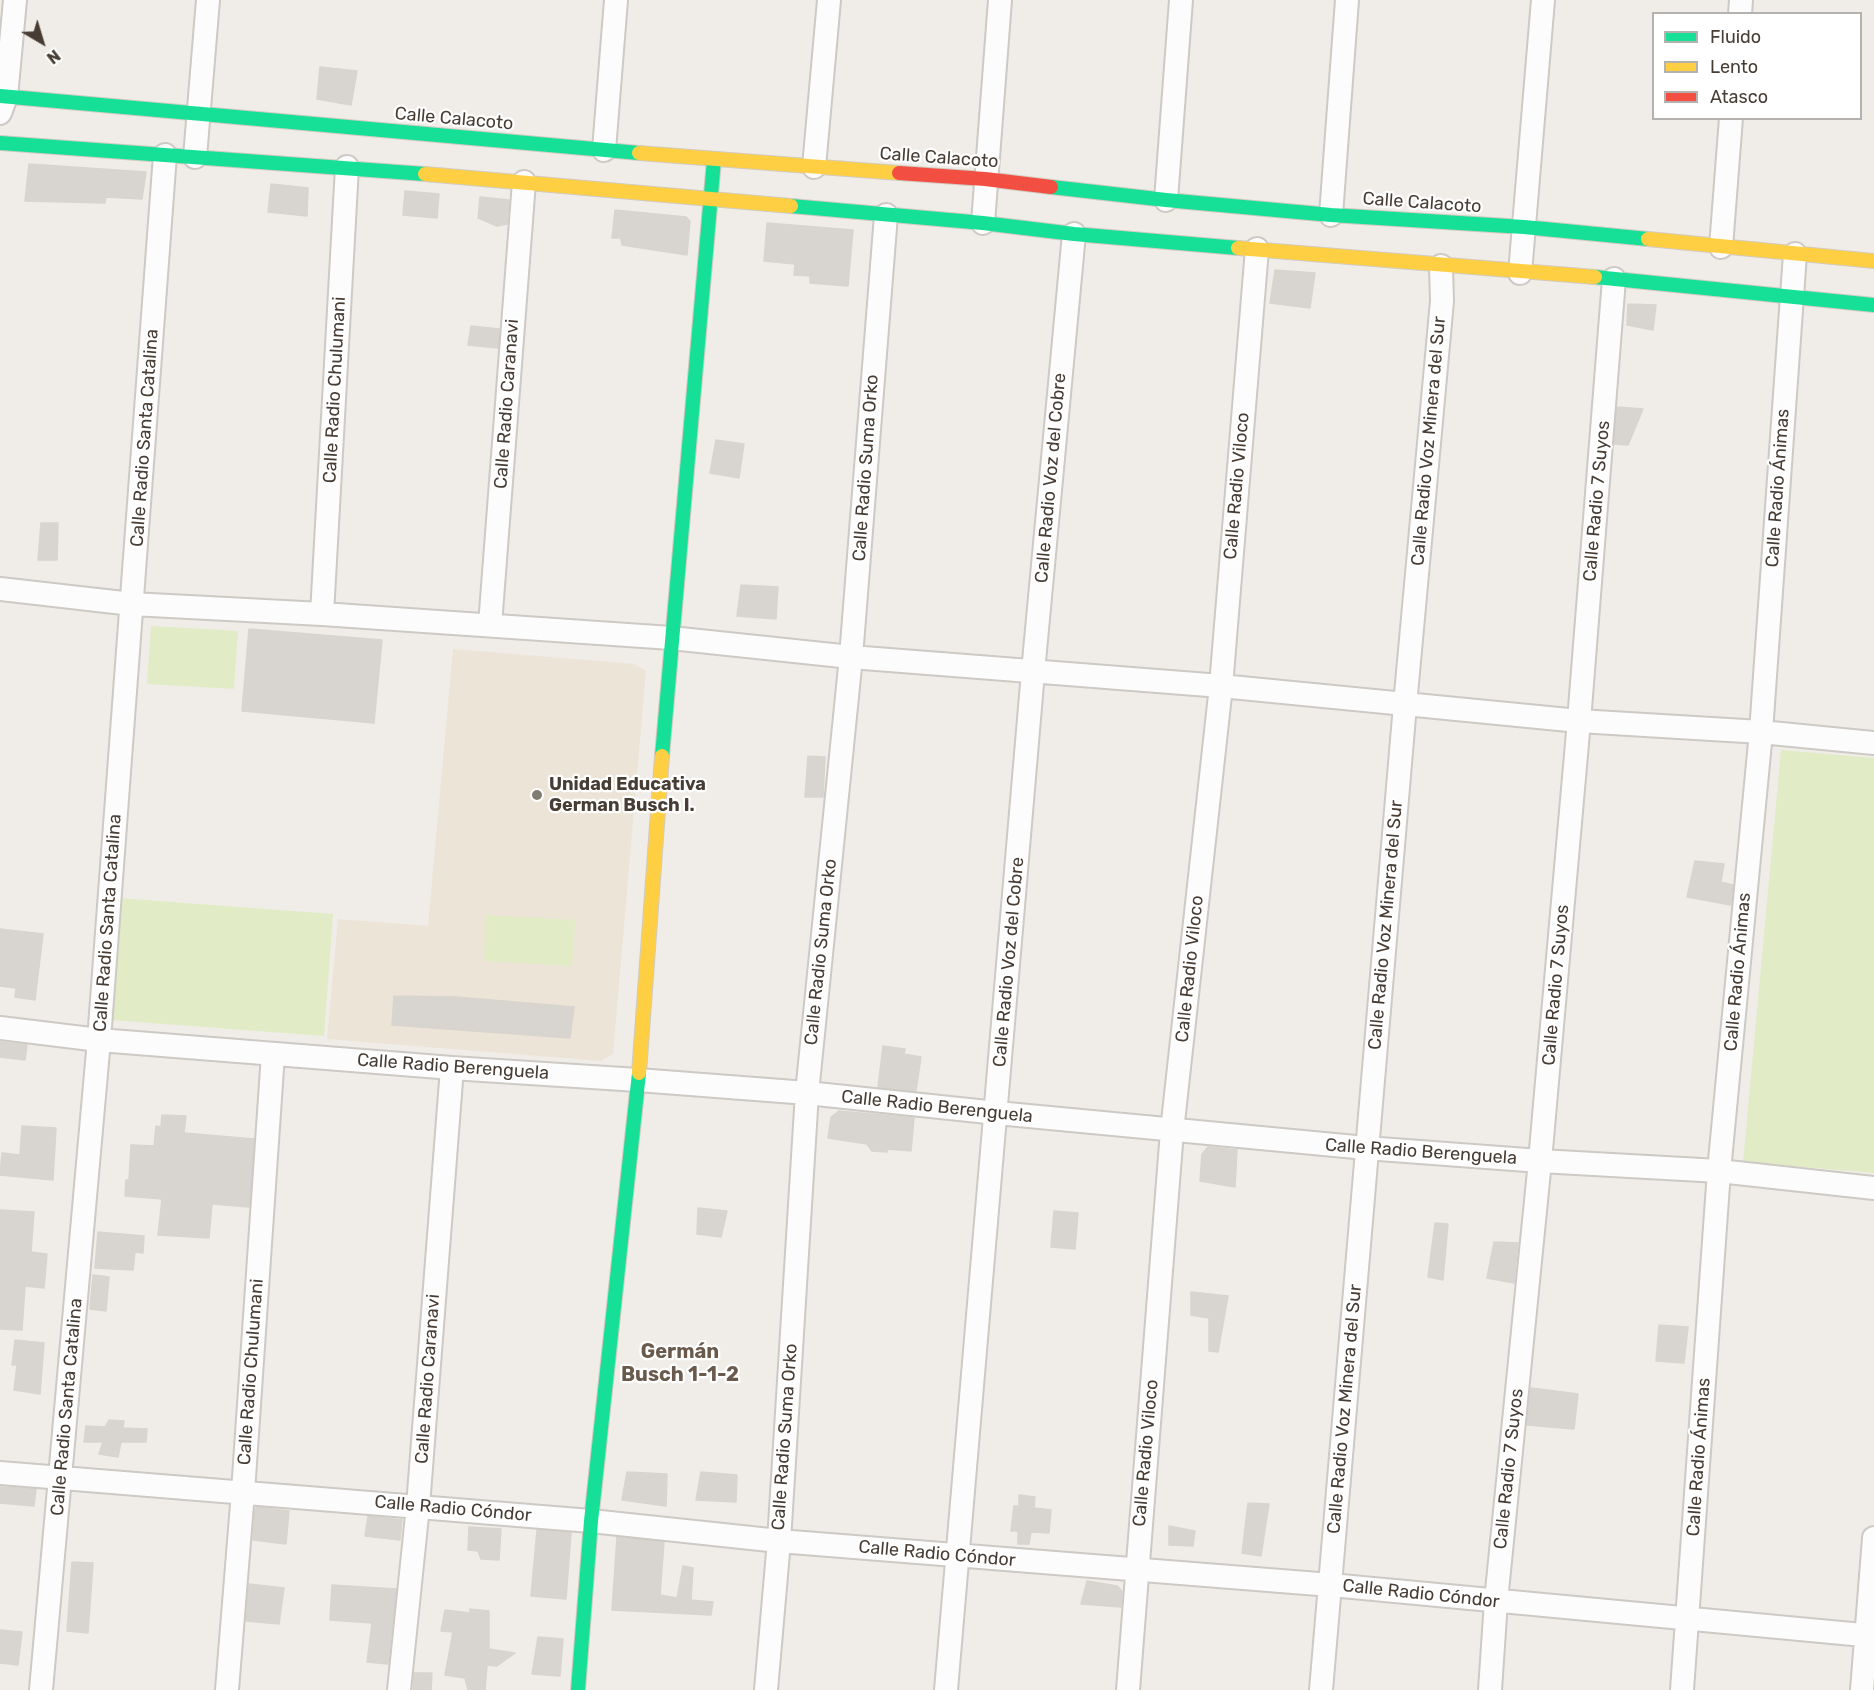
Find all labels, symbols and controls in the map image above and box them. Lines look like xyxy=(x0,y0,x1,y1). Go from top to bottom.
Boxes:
north arrow xyxy=(12,12,72,72)
legend xyxy=(1652,12,1862,120)
text: Fluido xyxy=(1710,26,1761,48)
text: N xyxy=(43,46,64,68)
text: Lento xyxy=(1710,56,1758,78)
text: Atasco xyxy=(1710,86,1768,108)
street label: Calle Calacoto xyxy=(394,103,514,135)
street label: Calle Calacoto xyxy=(879,143,999,173)
street label: Calle Calacoto xyxy=(1362,188,1482,218)
street label: Calle Radio Chulumani xyxy=(319,296,351,484)
street label: Calle Radio Voz Minera del Sur xyxy=(1407,315,1451,567)
street label: Calle Radio Caranavi xyxy=(490,318,524,490)
street label: Calle Radio Santa Catalina xyxy=(127,328,163,548)
street label: Calle Radio Voz del Cobre xyxy=(1031,372,1071,584)
street label: Calle Radio Suma Orko xyxy=(849,374,883,562)
street label: Calle Radio Ánimas xyxy=(1762,408,1794,568)
street label: Calle Radio Viloco xyxy=(1220,411,1254,561)
street label: Calle Radio 7 Suyos xyxy=(1579,420,1615,582)
place label: Unidad Educativa German Busch I. xyxy=(549,774,706,816)
marker: Unidad Educativa German Busch I. xyxy=(530,788,544,802)
street label: Calle Radio Voz Minera del Sur xyxy=(1364,799,1408,1051)
street label: Calle Radio Santa Catalina xyxy=(90,813,126,1033)
street label: Calle Radio Voz del Cobre xyxy=(989,856,1029,1068)
street label: Calle Radio Suma Orko xyxy=(800,858,842,1046)
street label: Calle Radio Ánimas xyxy=(1720,892,1756,1052)
street label: Calle Radio Viloco xyxy=(1172,894,1208,1044)
street label: Calle Radio 7 Suyos xyxy=(1538,904,1574,1066)
street label: Calle Radio Berenguela xyxy=(356,1050,550,1084)
street label: Calle Radio Berenguela xyxy=(840,1086,1034,1128)
street label: Calle Radio Berenguela xyxy=(1324,1135,1518,1169)
street label: Calle Radio Chulumani xyxy=(234,1278,268,1466)
street label: Calle Radio Voz Minera del Sur xyxy=(1323,1283,1367,1535)
street label: Calle Radio Caranavi xyxy=(411,1293,445,1465)
street label: Calle Radio Santa Catalina xyxy=(47,1297,87,1517)
district label: Germán Busch 1-1-2 xyxy=(621,1340,739,1387)
street label: Calle Radio Suma Orko xyxy=(768,1343,802,1531)
street label: Calle Radio Ánimas xyxy=(1683,1377,1715,1537)
street label: Calle Radio Viloco xyxy=(1129,1378,1163,1528)
street label: Calle Radio 7 Suyos xyxy=(1490,1388,1528,1550)
street label: Calle Radio Cóndor xyxy=(373,1491,533,1527)
street label: Calle Radio Cóndor xyxy=(857,1536,1017,1572)
street label: Calle Radio Cóndor xyxy=(1341,1575,1501,1613)

